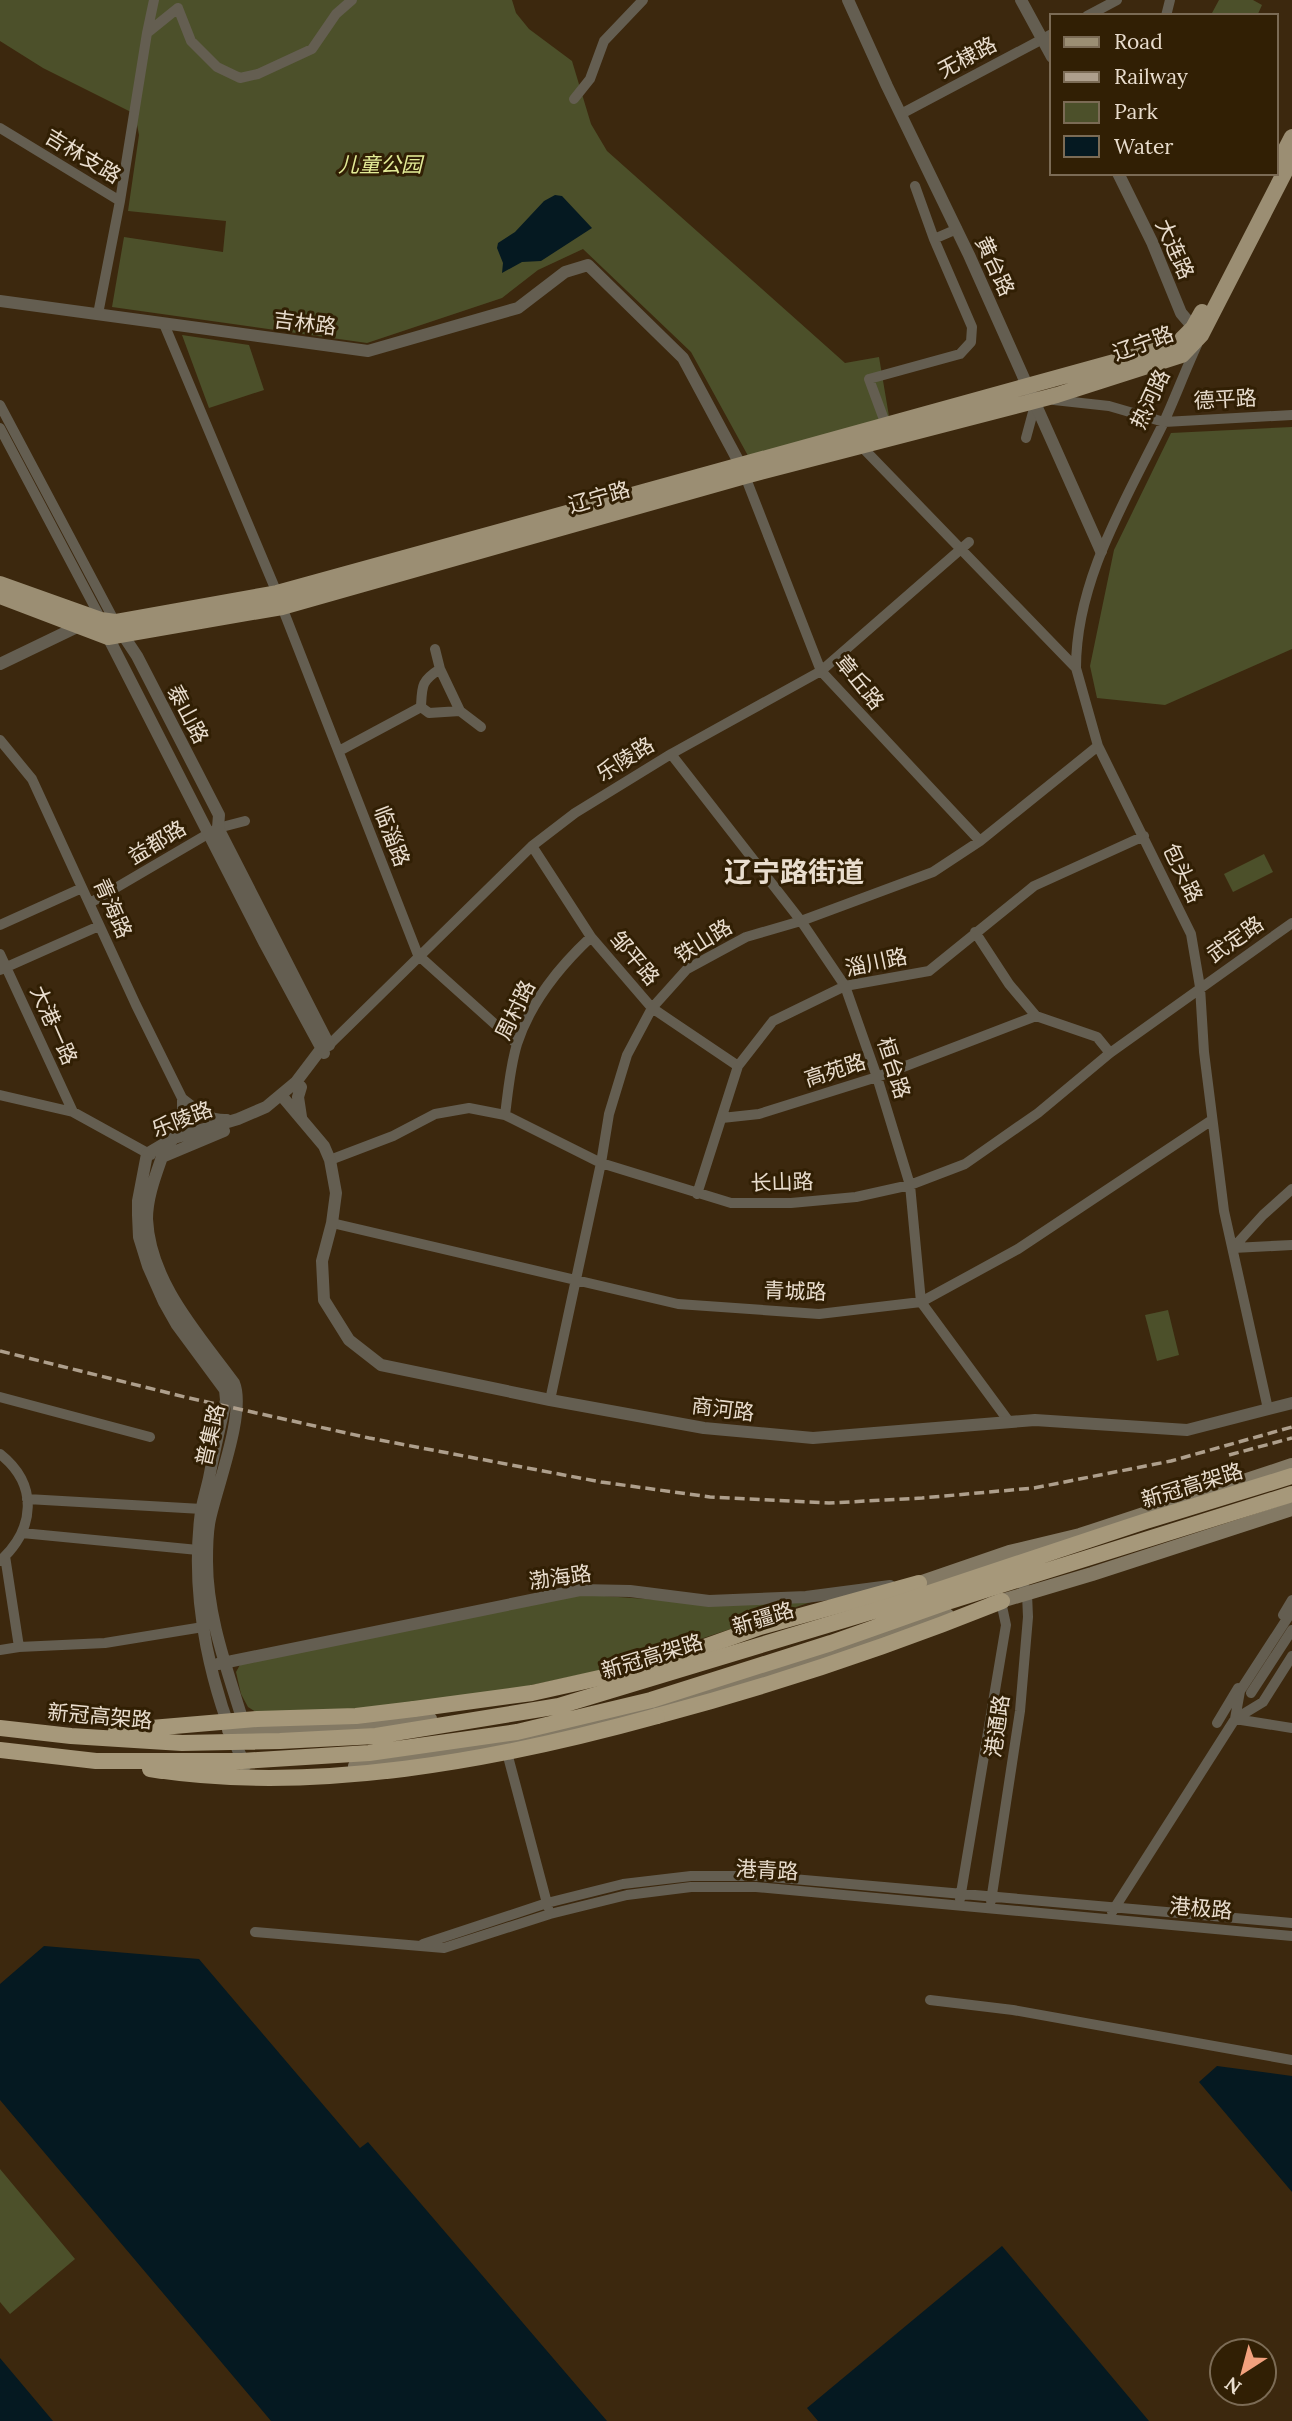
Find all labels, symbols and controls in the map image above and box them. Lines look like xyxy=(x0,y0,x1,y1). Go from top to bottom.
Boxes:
legend xyxy=(1050,14,1278,175)
text: Road xyxy=(1114,28,1163,55)
street label: 无棣路 xyxy=(933,30,1001,84)
text: Railway xyxy=(1114,63,1188,90)
text: Park xyxy=(1114,98,1158,125)
street label: 吉林支路 xyxy=(40,123,126,189)
text: Water xyxy=(1114,133,1173,160)
park label: 儿童公园 xyxy=(338,151,425,178)
street label: 大连路 xyxy=(1150,215,1200,283)
street label: 黄台路 xyxy=(969,232,1021,300)
street label: 吉林路 xyxy=(272,306,338,340)
street label: 辽宁路 xyxy=(1109,320,1177,366)
street label: 热河路 xyxy=(1124,365,1176,433)
street label: 德平路 xyxy=(1193,384,1257,414)
street label: 辽宁路 xyxy=(565,475,633,519)
street label: 章丘路 xyxy=(830,649,890,715)
street label: 泰山路 xyxy=(161,680,215,748)
street label: 乐陵路 xyxy=(591,731,659,787)
street label: 临淄路 xyxy=(368,802,416,870)
street label: 益都路 xyxy=(123,814,191,870)
street label: 包头路 xyxy=(1157,839,1209,907)
district label: 辽宁路街道 xyxy=(724,854,864,890)
street label: 青海路 xyxy=(88,874,138,942)
street label: 武定路 xyxy=(1201,910,1269,968)
street label: 铁山路 xyxy=(669,913,737,969)
street label: 邹平路 xyxy=(604,925,666,991)
street label: 淄川路 xyxy=(842,942,910,982)
street label: 周村路 xyxy=(489,976,541,1044)
street label: 大港一路 xyxy=(25,981,83,1069)
street label: 桓台路 xyxy=(871,1034,917,1102)
street label: 高苑路 xyxy=(801,1047,869,1093)
street label: 乐陵路 xyxy=(148,1095,216,1143)
street label: 长山路 xyxy=(750,1167,814,1197)
street label: 青城路 xyxy=(763,1276,827,1306)
street label: 商河路 xyxy=(690,1392,756,1426)
street label: 普集路 xyxy=(190,1401,230,1469)
street label: 新冠高架路 xyxy=(1138,1457,1246,1513)
street label: 渤海路 xyxy=(527,1559,593,1595)
street label: 新疆路 xyxy=(729,1596,797,1640)
street label: 新冠高架路 xyxy=(598,1628,706,1684)
street label: 港通路 xyxy=(979,1693,1015,1759)
street label: 新冠高架路 xyxy=(47,1698,153,1734)
street label: 港青路 xyxy=(735,1855,799,1885)
street label: 港极路 xyxy=(1168,1892,1234,1924)
north arrow xyxy=(1208,2337,1278,2407)
text: N xyxy=(1220,2372,1246,2400)

